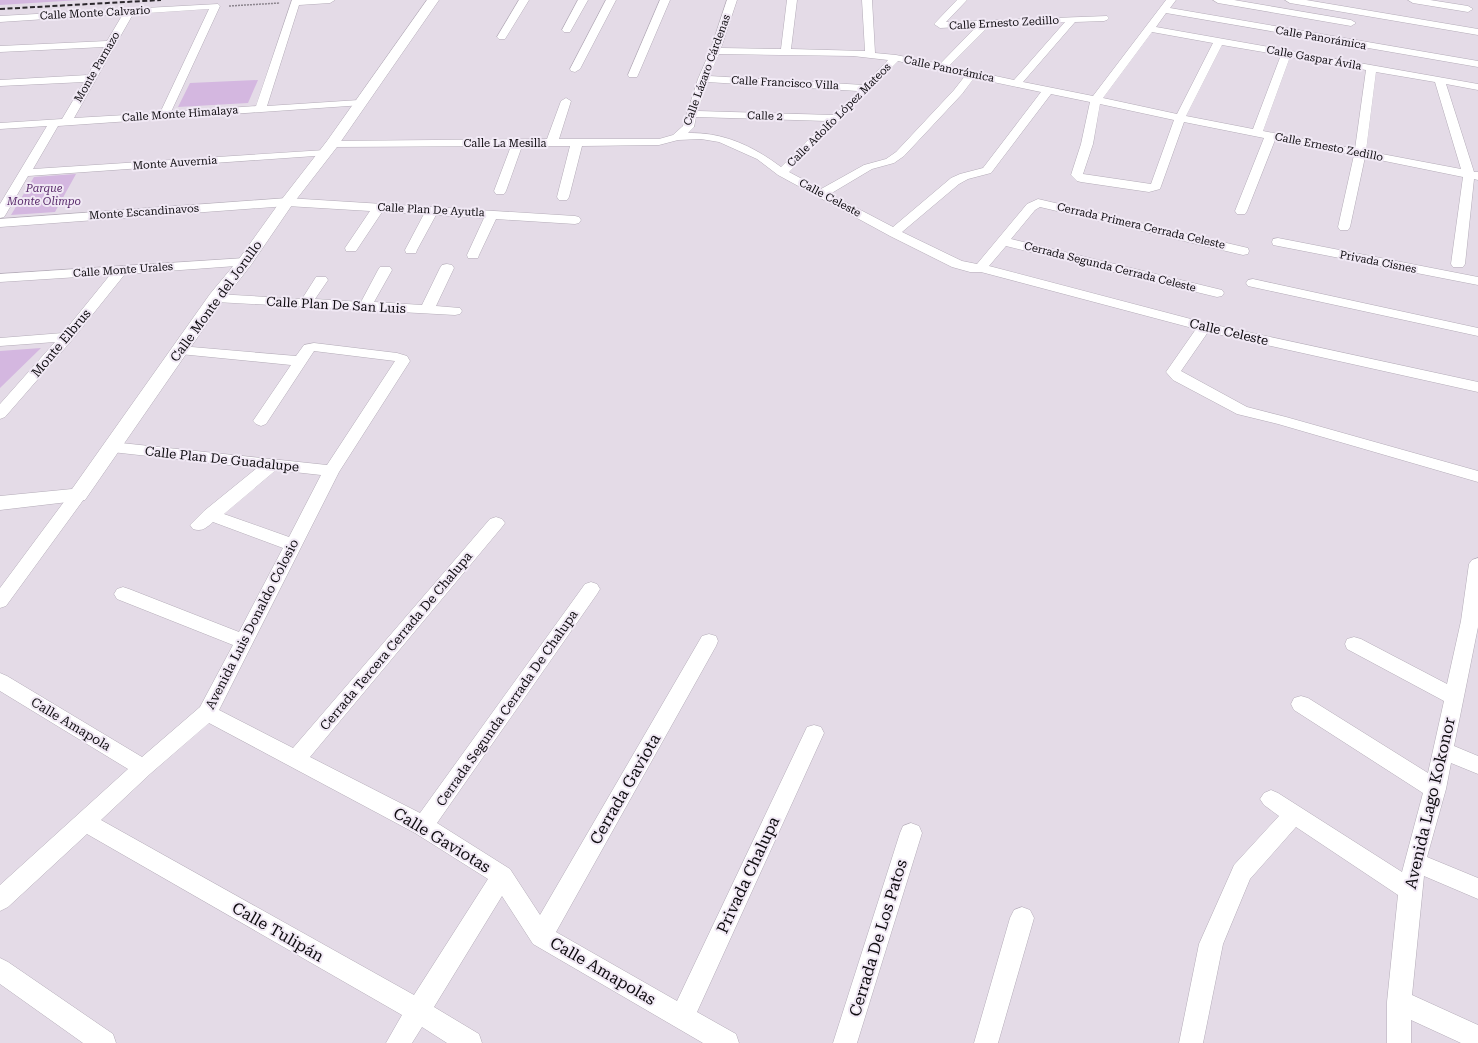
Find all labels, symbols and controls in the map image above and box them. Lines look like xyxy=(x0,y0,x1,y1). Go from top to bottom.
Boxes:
street label: Calle Monte Calvario xyxy=(39,4,151,22)
street label: Calle Lázaro Cárdenas xyxy=(681,13,733,127)
street label: Calle Ernesto Zedillo xyxy=(949,14,1060,32)
street label: Calle Panorámica xyxy=(1275,24,1368,52)
street label: Monte Parnazo xyxy=(72,29,123,105)
street label: Calle Gaspar Ávila xyxy=(1265,42,1363,73)
street label: Calle Panorámica xyxy=(903,53,995,85)
street label: Calle Adolfo López Mateos xyxy=(784,60,894,170)
street label: Calle Francisco Villa xyxy=(731,74,839,92)
street label: Calle Monte Himalaya xyxy=(121,103,239,125)
street label: Calle 2 xyxy=(747,109,783,123)
street label: Calle Ernesto Zedillo xyxy=(1274,130,1385,164)
street label: Calle La Mesilla xyxy=(463,137,547,150)
street label: Monte Auvernia xyxy=(132,154,218,172)
street label: Calle Celeste xyxy=(797,176,863,220)
park label: Parque Monte Olimpo xyxy=(6,182,81,208)
street label: Cerrada Primera Cerrada Celeste xyxy=(1056,200,1226,252)
street label: Calle Plan De Ayutla xyxy=(377,201,485,219)
street label: Monte Escandinavos xyxy=(89,202,199,222)
street label: Calle Monte del Jorullo xyxy=(167,238,265,364)
street label: Cerrada Segunda Cerrada Celeste xyxy=(1023,239,1197,295)
street label: Privada Cisnes xyxy=(1338,248,1418,276)
street label: Calle Monte Urales xyxy=(73,260,173,280)
street label: Calle Plan De San Luis xyxy=(266,294,406,316)
street label: Monte Elbrus xyxy=(28,306,94,380)
street label: Calle Celeste xyxy=(1188,316,1270,348)
street label: Calle Plan De Guadalupe xyxy=(144,443,300,475)
street label: Avenida Luis Donaldo Colosio xyxy=(202,536,302,712)
street label: Cerrada Tercera Cerrada De Chalupa xyxy=(317,549,475,733)
street label: Cerrada Segunda Cerrada De Chalupa xyxy=(433,607,581,809)
street label: Calle Amapola xyxy=(28,694,114,754)
street label: Avenida Lago Kokonor xyxy=(1401,715,1459,891)
street label: Cerrada Gaviota xyxy=(586,730,665,848)
street label: Calle Gaviotas xyxy=(390,803,494,877)
street label: Privada Chalupa xyxy=(713,813,784,936)
street label: Cerrada De Los Patos xyxy=(845,857,911,1019)
street label: Calle Tulipán xyxy=(229,898,327,966)
street label: Calle Amapolas xyxy=(547,933,660,1009)

